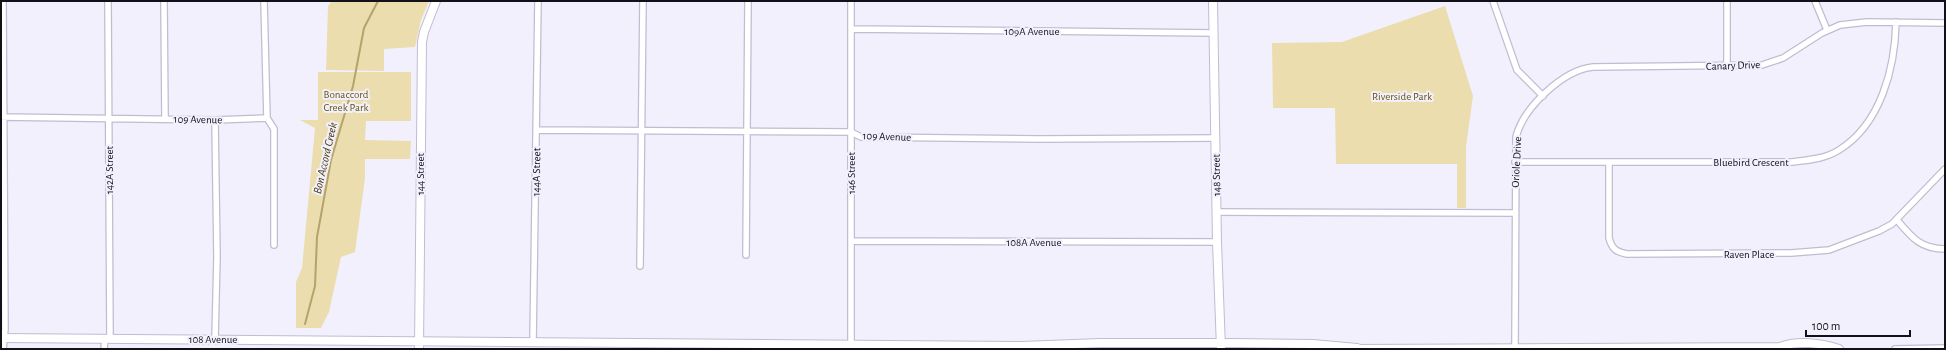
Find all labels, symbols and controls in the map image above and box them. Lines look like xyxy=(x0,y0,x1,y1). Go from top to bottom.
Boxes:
street label: 109A Avenue xyxy=(1005,26,1060,37)
street label: Canary Drive xyxy=(1706,59,1760,72)
park label: Bonaccord Creek Park xyxy=(323,89,369,113)
park label: Riverside Park xyxy=(1372,91,1432,102)
street label: 109 Avenue xyxy=(174,114,222,125)
water label: Bon Accord Creek xyxy=(311,121,339,195)
street label: 109 Avenue xyxy=(862,130,911,143)
street label: Oriole Drive xyxy=(1510,136,1523,188)
street label: 142A Street xyxy=(104,145,115,194)
street label: 144A Street xyxy=(531,147,542,196)
street label: 144 Street xyxy=(415,152,426,195)
street label: 146 Street xyxy=(846,152,857,194)
street label: 148 Street xyxy=(1211,153,1222,196)
street label: Bluebird Crescent xyxy=(1713,157,1789,168)
street label: 108A Avenue xyxy=(1006,237,1062,248)
street label: Raven Place xyxy=(1724,249,1774,260)
scale bar xyxy=(1806,312,1910,338)
text: 100 m xyxy=(1812,320,1840,332)
street label: 108 Avenue xyxy=(189,334,237,345)

